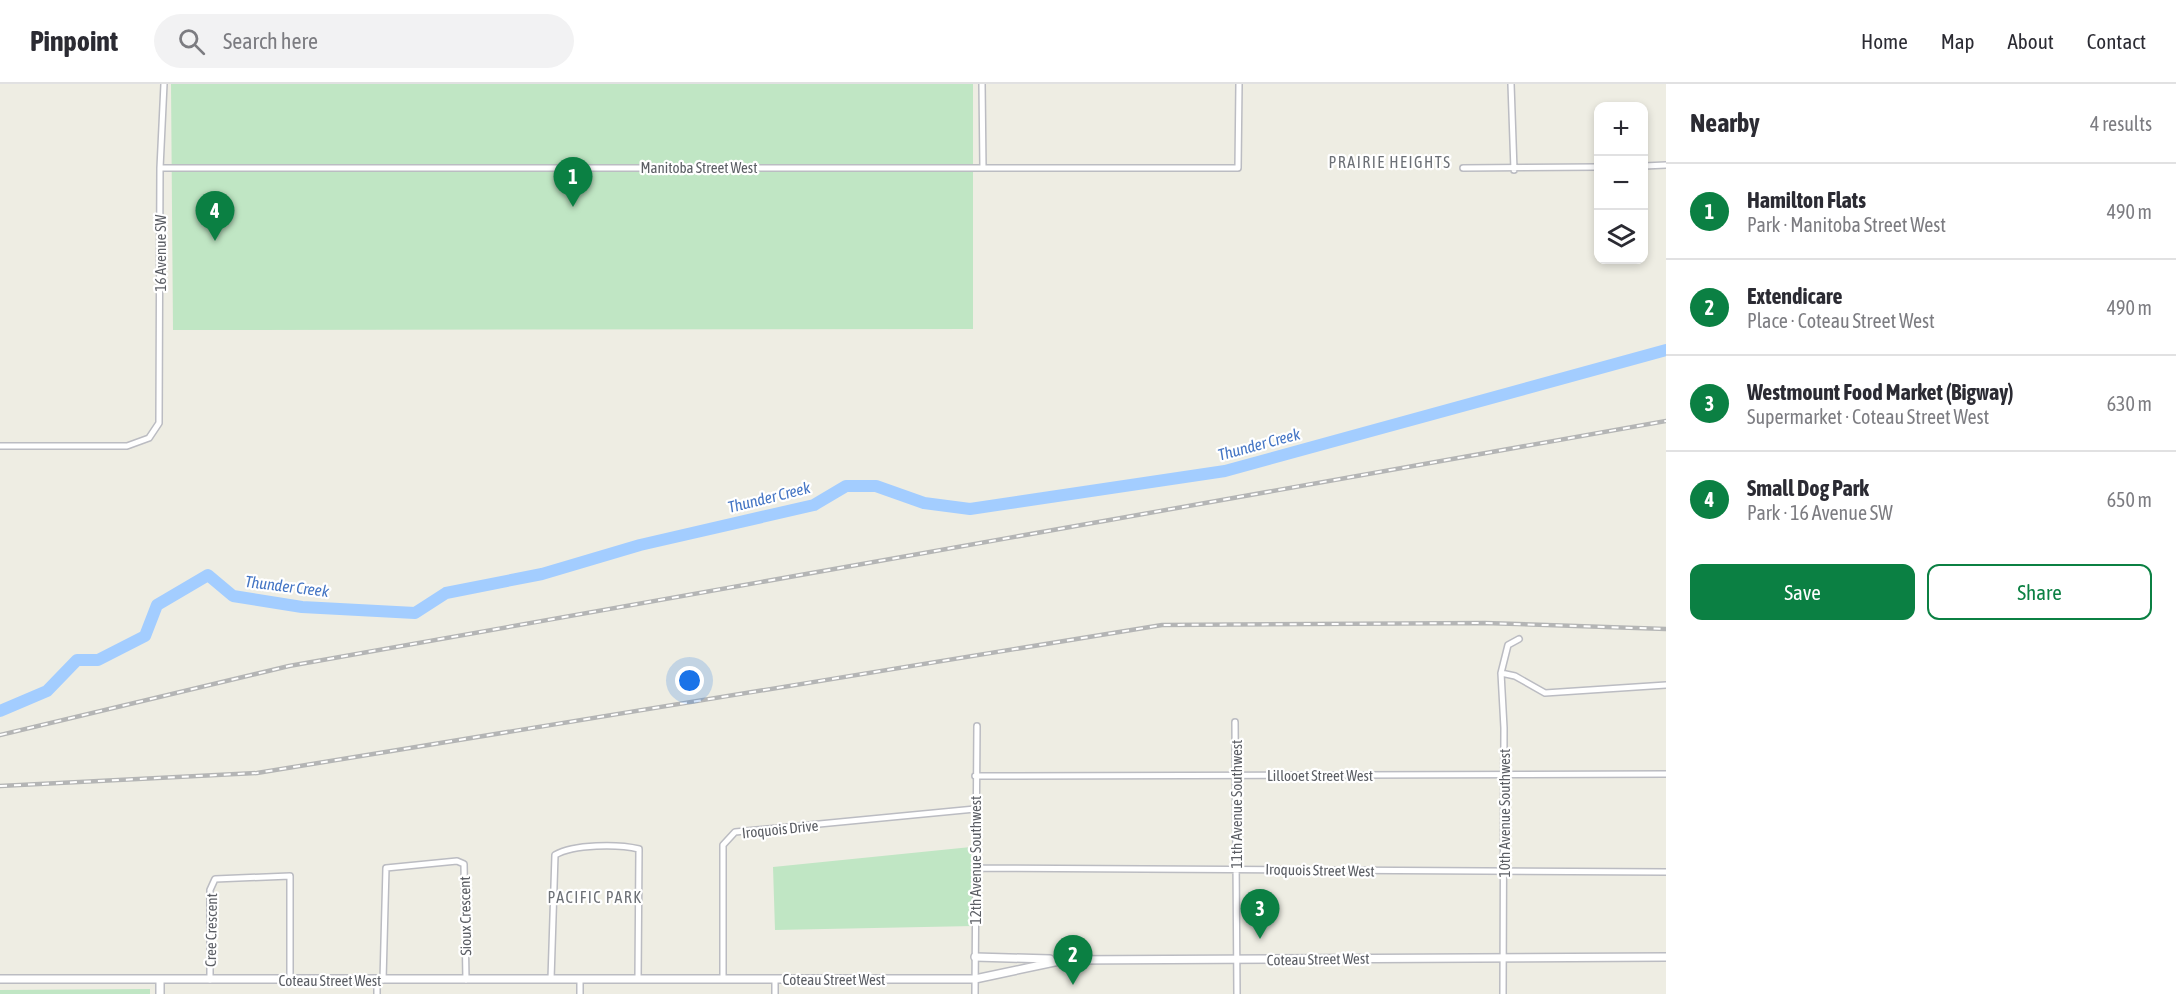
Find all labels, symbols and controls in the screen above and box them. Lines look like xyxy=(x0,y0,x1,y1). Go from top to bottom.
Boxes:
search box xyxy=(154,14,574,68)
text: Pinpoint xyxy=(30,25,118,57)
icon: search xyxy=(175,25,208,58)
text: Search here xyxy=(223,28,318,54)
text: Home xyxy=(1861,29,1908,53)
text: Map xyxy=(1941,29,1975,53)
text: About xyxy=(2008,29,2054,53)
text: Contact xyxy=(2087,29,2146,53)
map controls xyxy=(1594,102,1648,264)
button: + xyxy=(1594,102,1648,156)
text: Nearby xyxy=(1690,108,1760,138)
text: 4 results xyxy=(2090,112,2152,135)
district label: PRAIRIE HEIGHTS xyxy=(1328,153,1452,171)
button: − xyxy=(1594,156,1648,210)
pin: 1 xyxy=(554,158,592,207)
street label: Manitoba Street West xyxy=(641,159,757,176)
text: Hamilton Flats xyxy=(1747,187,1866,213)
pin: 4 xyxy=(196,192,234,241)
text: 1 xyxy=(1705,200,1714,223)
text: 490 m xyxy=(2107,200,2152,223)
button: layers xyxy=(1594,210,1648,264)
text: Park · Manitoba Street West xyxy=(1747,213,1946,236)
street label: 16 Avenue SW xyxy=(152,214,169,291)
text: Extendicare xyxy=(1747,283,1842,309)
text: 2 xyxy=(1705,296,1714,319)
text: 490 m xyxy=(2107,296,2152,319)
text: Place · Coteau Street West xyxy=(1747,309,1935,332)
text: Westmount Food Market (Bigway) xyxy=(1747,379,2014,405)
text: 3 xyxy=(1705,392,1714,415)
text: 630 m xyxy=(2107,392,2152,415)
text: Supermarket · Coteau Street West xyxy=(1747,405,1989,428)
water label: Thunder Creek xyxy=(1216,424,1303,464)
text: Small Dog Park xyxy=(1747,475,1869,501)
water label: Thunder Creek xyxy=(726,478,813,516)
text: 4 xyxy=(1705,488,1714,511)
text: 650 m xyxy=(2107,488,2152,511)
text: Park · 16 Avenue SW xyxy=(1747,501,1893,524)
button: Save xyxy=(1690,564,1915,620)
button: Share xyxy=(1927,564,2152,620)
water label: Thunder Creek xyxy=(244,572,331,600)
your location xyxy=(675,666,704,695)
street label: 11th Avenue Southwest xyxy=(1228,740,1245,868)
street label: 10th Avenue Southwest xyxy=(1496,749,1513,877)
street label: Lillooet Street West xyxy=(1267,767,1373,784)
street label: 12th Avenue Southwest xyxy=(967,796,984,924)
street label: Iroquois Drive xyxy=(741,817,819,841)
street label: Iroquois Street West xyxy=(1265,861,1375,879)
street label: Sioux Crescent xyxy=(456,876,474,956)
district label: PACIFIC PARK xyxy=(547,888,643,906)
pin: 3 xyxy=(1240,890,1280,939)
street label: Cree Crescent xyxy=(202,893,220,967)
pin: 2 xyxy=(1054,936,1092,985)
street label: Coteau Street West xyxy=(1266,950,1370,968)
street label: Coteau Street West xyxy=(783,971,885,988)
street label: Coteau Street West xyxy=(279,972,381,989)

